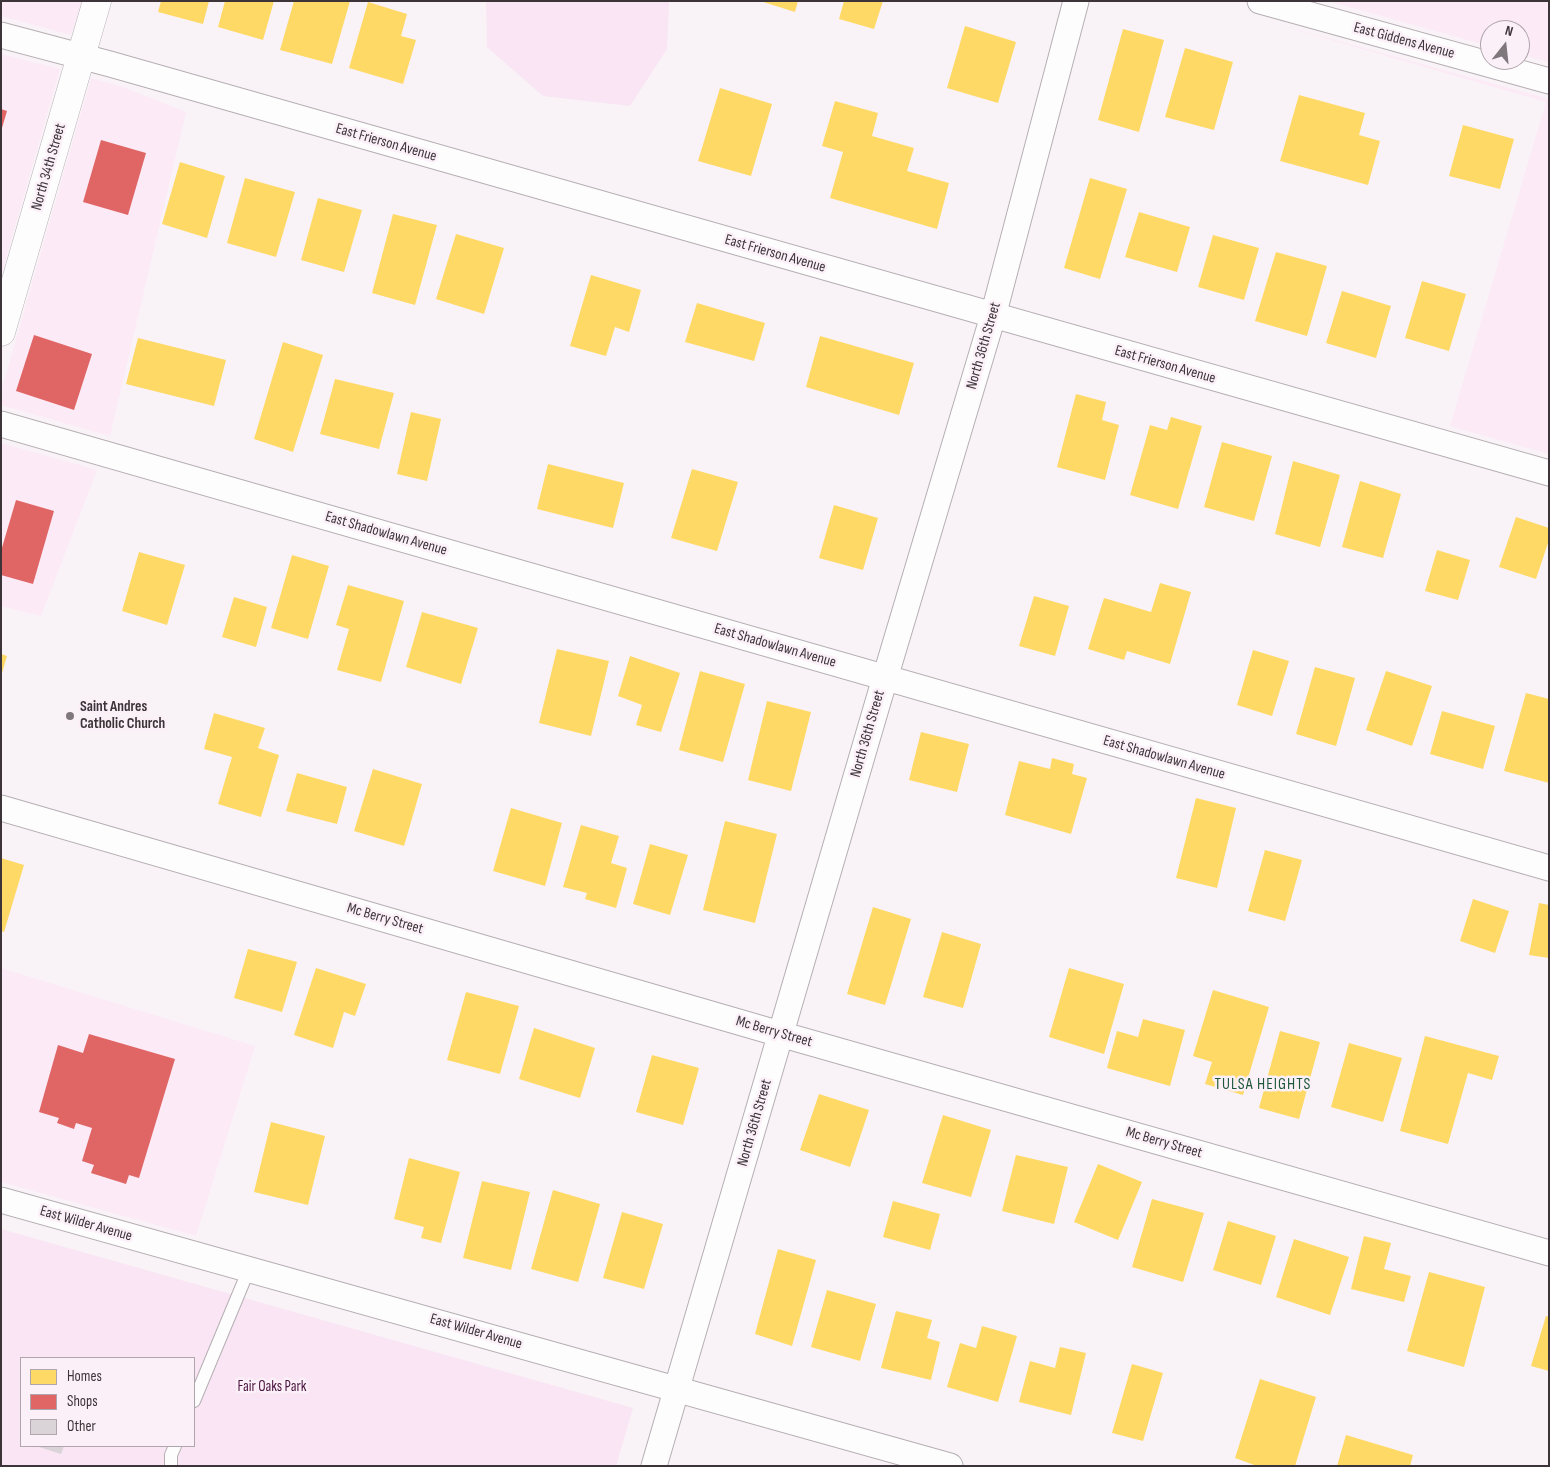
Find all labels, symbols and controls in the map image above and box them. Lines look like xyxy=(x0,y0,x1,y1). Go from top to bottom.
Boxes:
street label: East Giddens Avenue xyxy=(1352,19,1456,63)
north arrow xyxy=(1480,20,1530,70)
text: N xyxy=(1503,22,1515,40)
street label: East Frierson Avenue xyxy=(334,120,438,166)
street label: North 34th Street xyxy=(28,122,70,212)
street label: East Frierson Avenue xyxy=(723,231,827,277)
street label: North 36th Street xyxy=(963,300,1005,392)
street label: East Frierson Avenue xyxy=(1113,342,1217,388)
street label: East Shadowlawn Avenue xyxy=(323,508,449,560)
street label: East Shadowlawn Avenue xyxy=(712,620,838,672)
street label: North 36th Street xyxy=(847,688,889,780)
place label: Saint Andres Catholic Church xyxy=(80,698,165,733)
marker: Saint Andres Catholic Church xyxy=(64,710,76,722)
street label: East Shadowlawn Avenue xyxy=(1101,732,1227,784)
street label: Mc Berry Street xyxy=(345,900,425,938)
street label: Mc Berry Street xyxy=(734,1013,814,1051)
district label: TULSA HEIGHTS xyxy=(1213,1075,1313,1095)
street label: North 36th Street xyxy=(734,1077,776,1169)
street label: Mc Berry Street xyxy=(1124,1124,1204,1162)
street label: East Wilder Avenue xyxy=(38,1202,134,1246)
street label: East Wilder Avenue xyxy=(428,1310,524,1354)
legend xyxy=(20,1357,195,1447)
text: Homes xyxy=(67,1367,102,1386)
park label: Fair Oaks Park xyxy=(238,1378,306,1396)
text: Shops xyxy=(67,1392,98,1411)
text: Other xyxy=(67,1417,96,1436)

